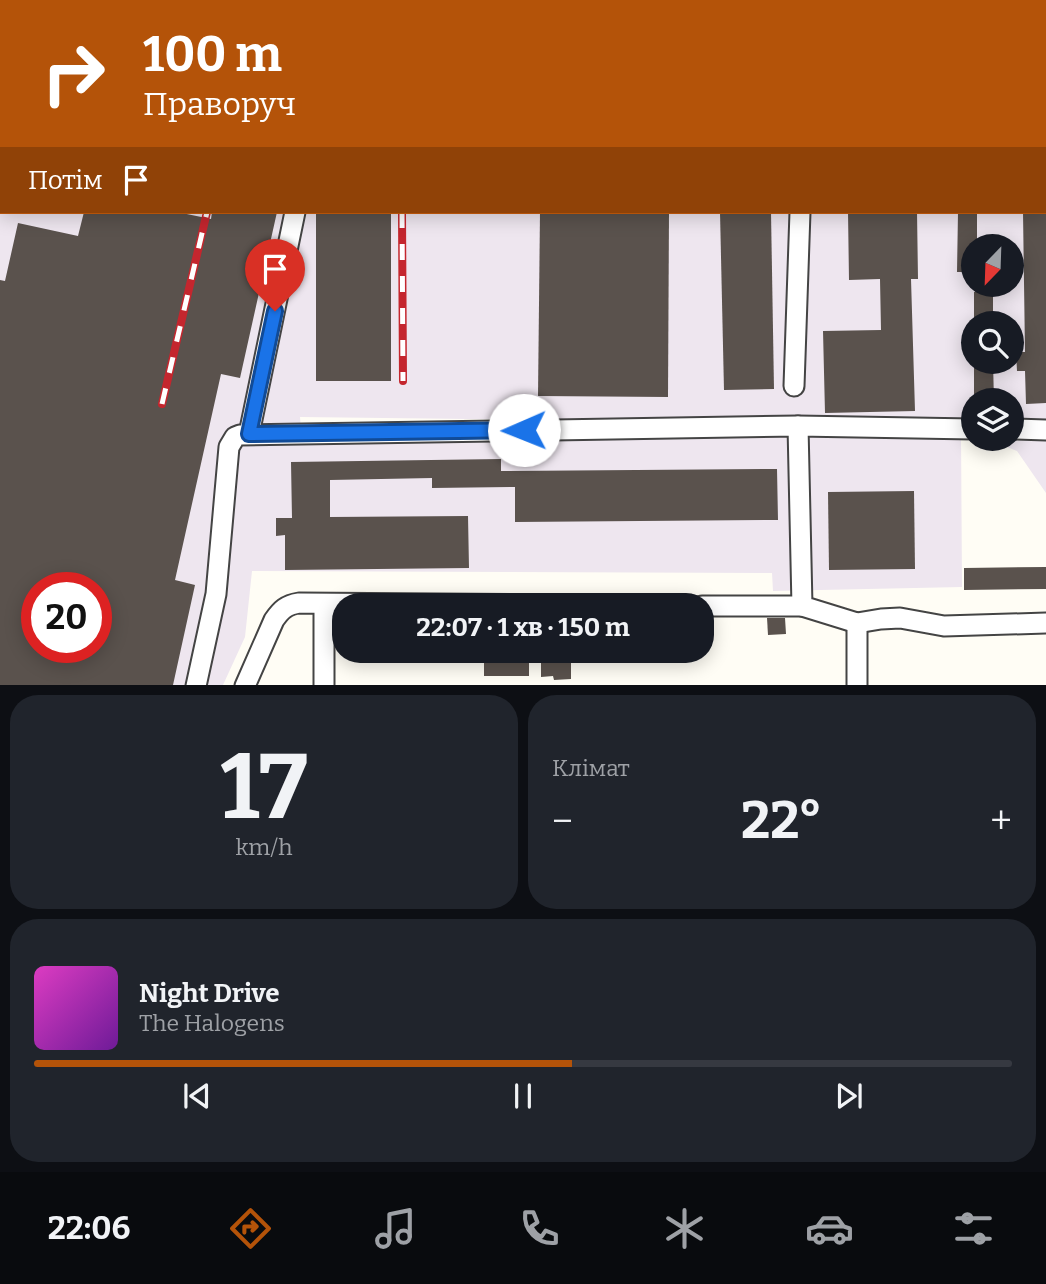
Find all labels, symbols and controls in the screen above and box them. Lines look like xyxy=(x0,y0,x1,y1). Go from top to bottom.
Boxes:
text: 100 m xyxy=(143,25,282,84)
icon: right xyxy=(28,28,119,119)
text: Праворуч xyxy=(143,85,296,123)
icon: arrive xyxy=(117,161,155,199)
text: Потім xyxy=(28,165,103,196)
north arrow xyxy=(961,234,1024,298)
map controls xyxy=(961,234,1024,451)
pin xyxy=(245,239,305,311)
icon: arrive xyxy=(256,250,294,288)
button: search xyxy=(961,311,1024,374)
button: layers xyxy=(961,388,1024,451)
position arrow xyxy=(487,393,561,467)
speed limit sign: 20 xyxy=(21,572,112,663)
text: 22:07 · 1 хв · 150 m xyxy=(416,612,630,643)
text: 17 xyxy=(220,733,308,842)
text: Клімат xyxy=(552,754,630,782)
text: 22° xyxy=(741,789,822,852)
text: − xyxy=(552,798,573,844)
text: + xyxy=(990,798,1012,844)
text: km/h xyxy=(236,833,292,861)
text: Night Drive xyxy=(139,978,280,1009)
text: The Halogens xyxy=(139,1009,285,1037)
icon: previous xyxy=(178,1077,216,1115)
icon: pause xyxy=(504,1077,542,1115)
icon: next xyxy=(830,1077,868,1115)
icon: directions xyxy=(226,1204,275,1253)
icon: music xyxy=(371,1204,420,1253)
icon: phone xyxy=(515,1204,564,1253)
icon: climate xyxy=(660,1204,709,1253)
icon: car xyxy=(805,1204,854,1253)
icon: filters xyxy=(949,1204,998,1253)
text: 22:06 xyxy=(48,1209,131,1247)

